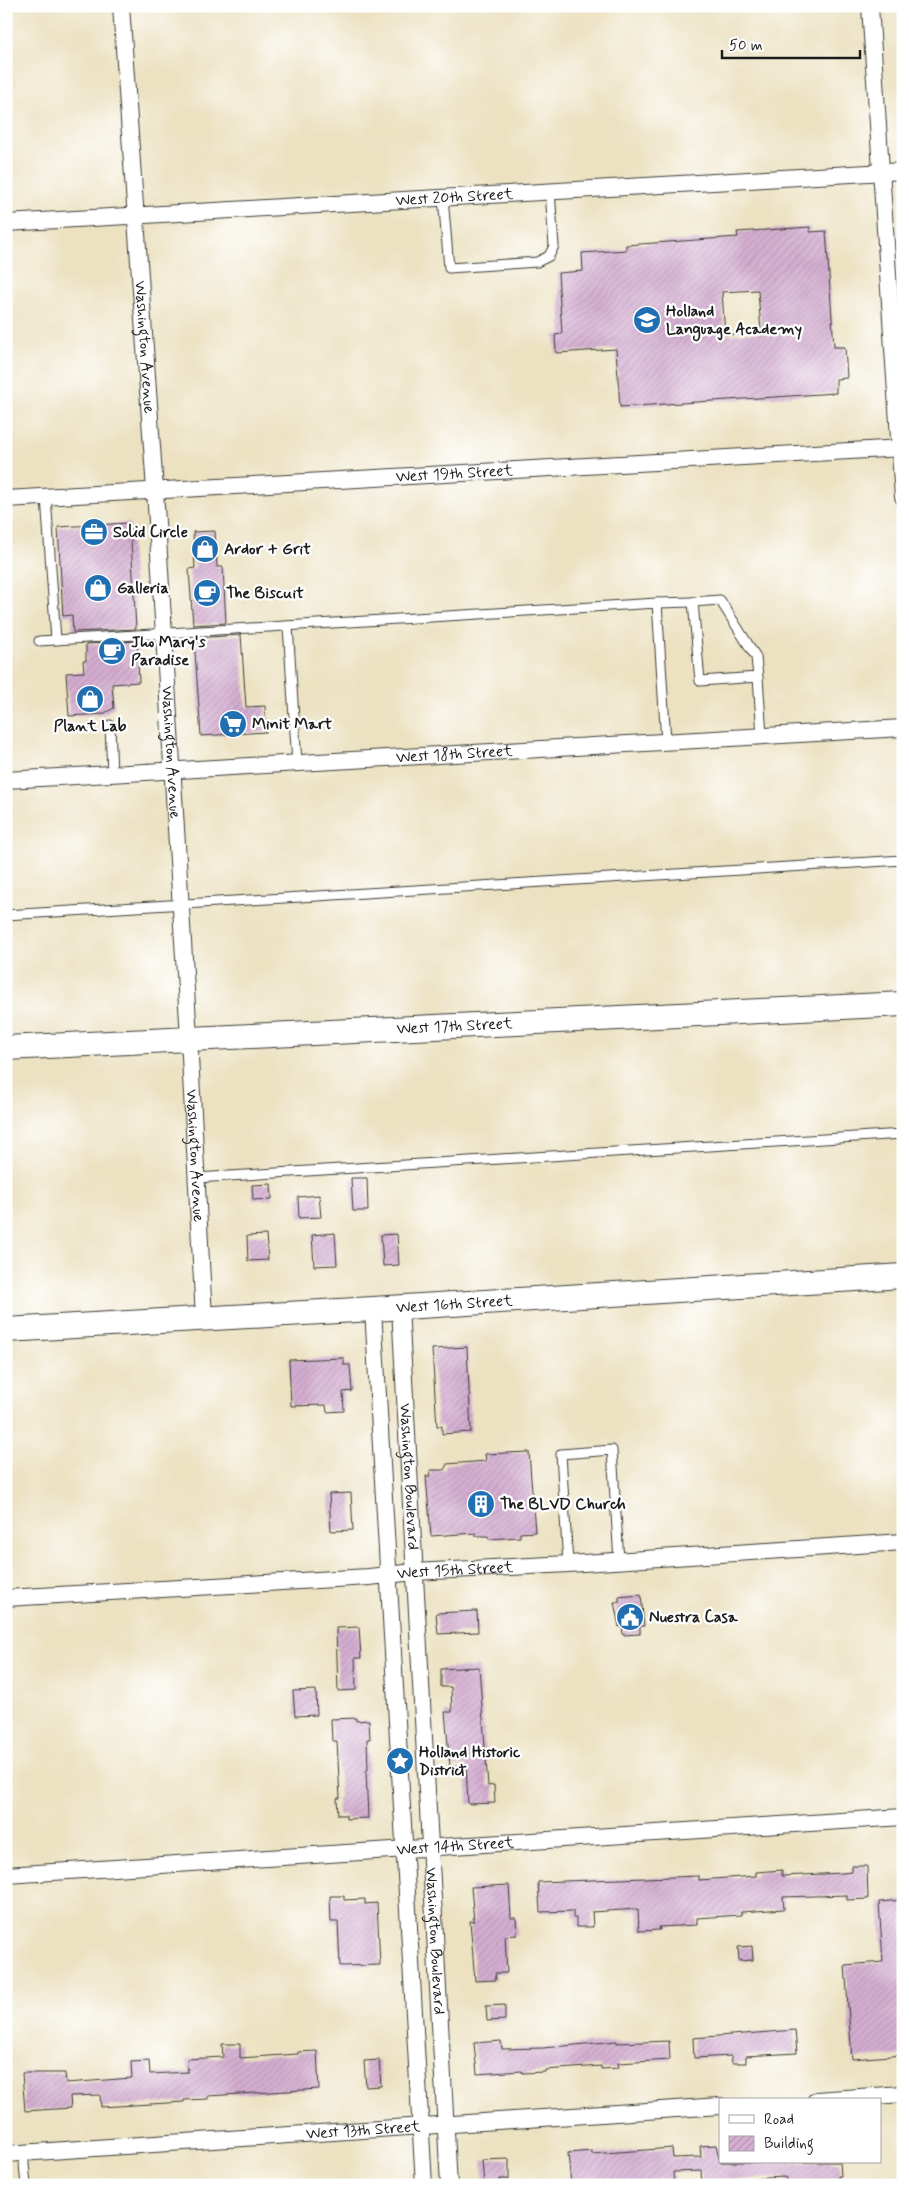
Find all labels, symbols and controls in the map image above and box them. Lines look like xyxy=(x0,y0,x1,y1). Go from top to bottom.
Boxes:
scale bar xyxy=(722,28,859,60)
text: 50 m xyxy=(729,36,763,56)
street label: West 20th Street xyxy=(395,183,514,211)
street label: Washington Avenue xyxy=(130,280,160,415)
place label: Holland Language Academy xyxy=(666,301,802,342)
school or university icon: Holland Language Academy xyxy=(632,305,662,335)
street label: West 19th Street xyxy=(395,460,514,487)
office icon: Solid Circle xyxy=(79,517,109,547)
place label: Solid Circle xyxy=(113,522,188,543)
shop icon: Ardor + Grit xyxy=(190,534,220,564)
place label: Ardor + Grit xyxy=(224,539,311,560)
shop icon: Galleria xyxy=(83,573,113,603)
place label: Galleria xyxy=(117,578,169,599)
cafe icon: The Biscuit xyxy=(192,578,222,608)
place label: The Biscuit xyxy=(226,583,304,604)
place label: Jho Mary's Paradise xyxy=(131,632,206,671)
cafe icon: Jho Mary's Paradise xyxy=(97,636,127,666)
shop icon: Plant Lab xyxy=(75,684,105,714)
street label: Washington Avenue xyxy=(157,685,186,820)
supermarket icon: Minit Mart xyxy=(218,709,248,739)
place label: Minit Mart xyxy=(252,714,333,735)
place label: Plant Lab xyxy=(54,716,127,737)
street label: West 18th Street xyxy=(395,740,514,768)
street label: West 17th Street xyxy=(396,1013,513,1039)
street label: Washington Avenue xyxy=(181,1089,209,1223)
street label: West 16th Street xyxy=(395,1290,514,1318)
street label: Washington Boulevard xyxy=(395,1403,424,1551)
building icon: The BLVD Church xyxy=(466,1489,496,1519)
place label: The BLVD Church xyxy=(500,1494,626,1515)
street label: West 15th Street xyxy=(396,1556,514,1584)
public building icon: Nuestra Casa xyxy=(615,1602,645,1632)
place label: Nuestra Casa xyxy=(649,1607,738,1628)
place label: Holland Historic District xyxy=(419,1742,521,1781)
place icon: Holland Historic District xyxy=(385,1746,415,1776)
street label: West 14th Street xyxy=(396,1832,515,1860)
street label: Washington Boulevard xyxy=(421,1867,450,2015)
legend xyxy=(719,2098,882,2164)
text: Road xyxy=(764,2110,794,2130)
street label: West 13th Street xyxy=(305,2116,422,2144)
text: Building xyxy=(764,2134,814,2155)

